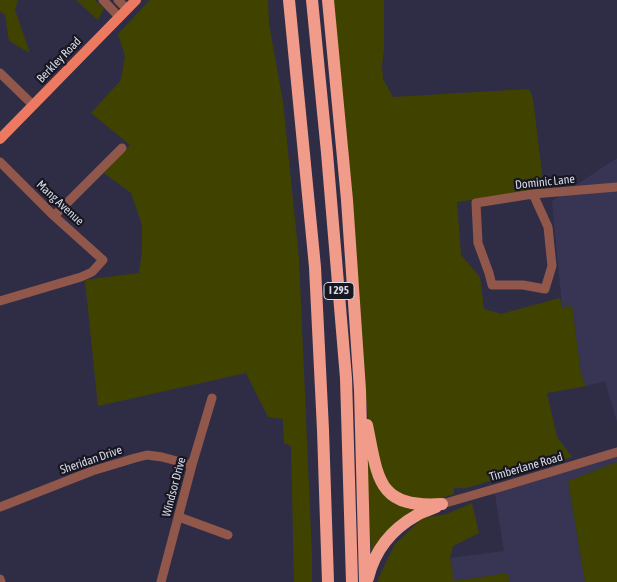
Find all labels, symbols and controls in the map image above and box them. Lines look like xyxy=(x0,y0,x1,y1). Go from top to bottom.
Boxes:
street label: Berkley Road xyxy=(34,34,84,86)
street label: Dominic Lane xyxy=(514,172,576,192)
street label: Mang Avenue xyxy=(33,177,87,229)
road number: I 295 xyxy=(324,282,354,300)
street label: Sheridan Drive xyxy=(58,443,124,477)
street label: Timberlane Road xyxy=(488,450,564,484)
street label: Windsor Drive xyxy=(159,456,189,518)

